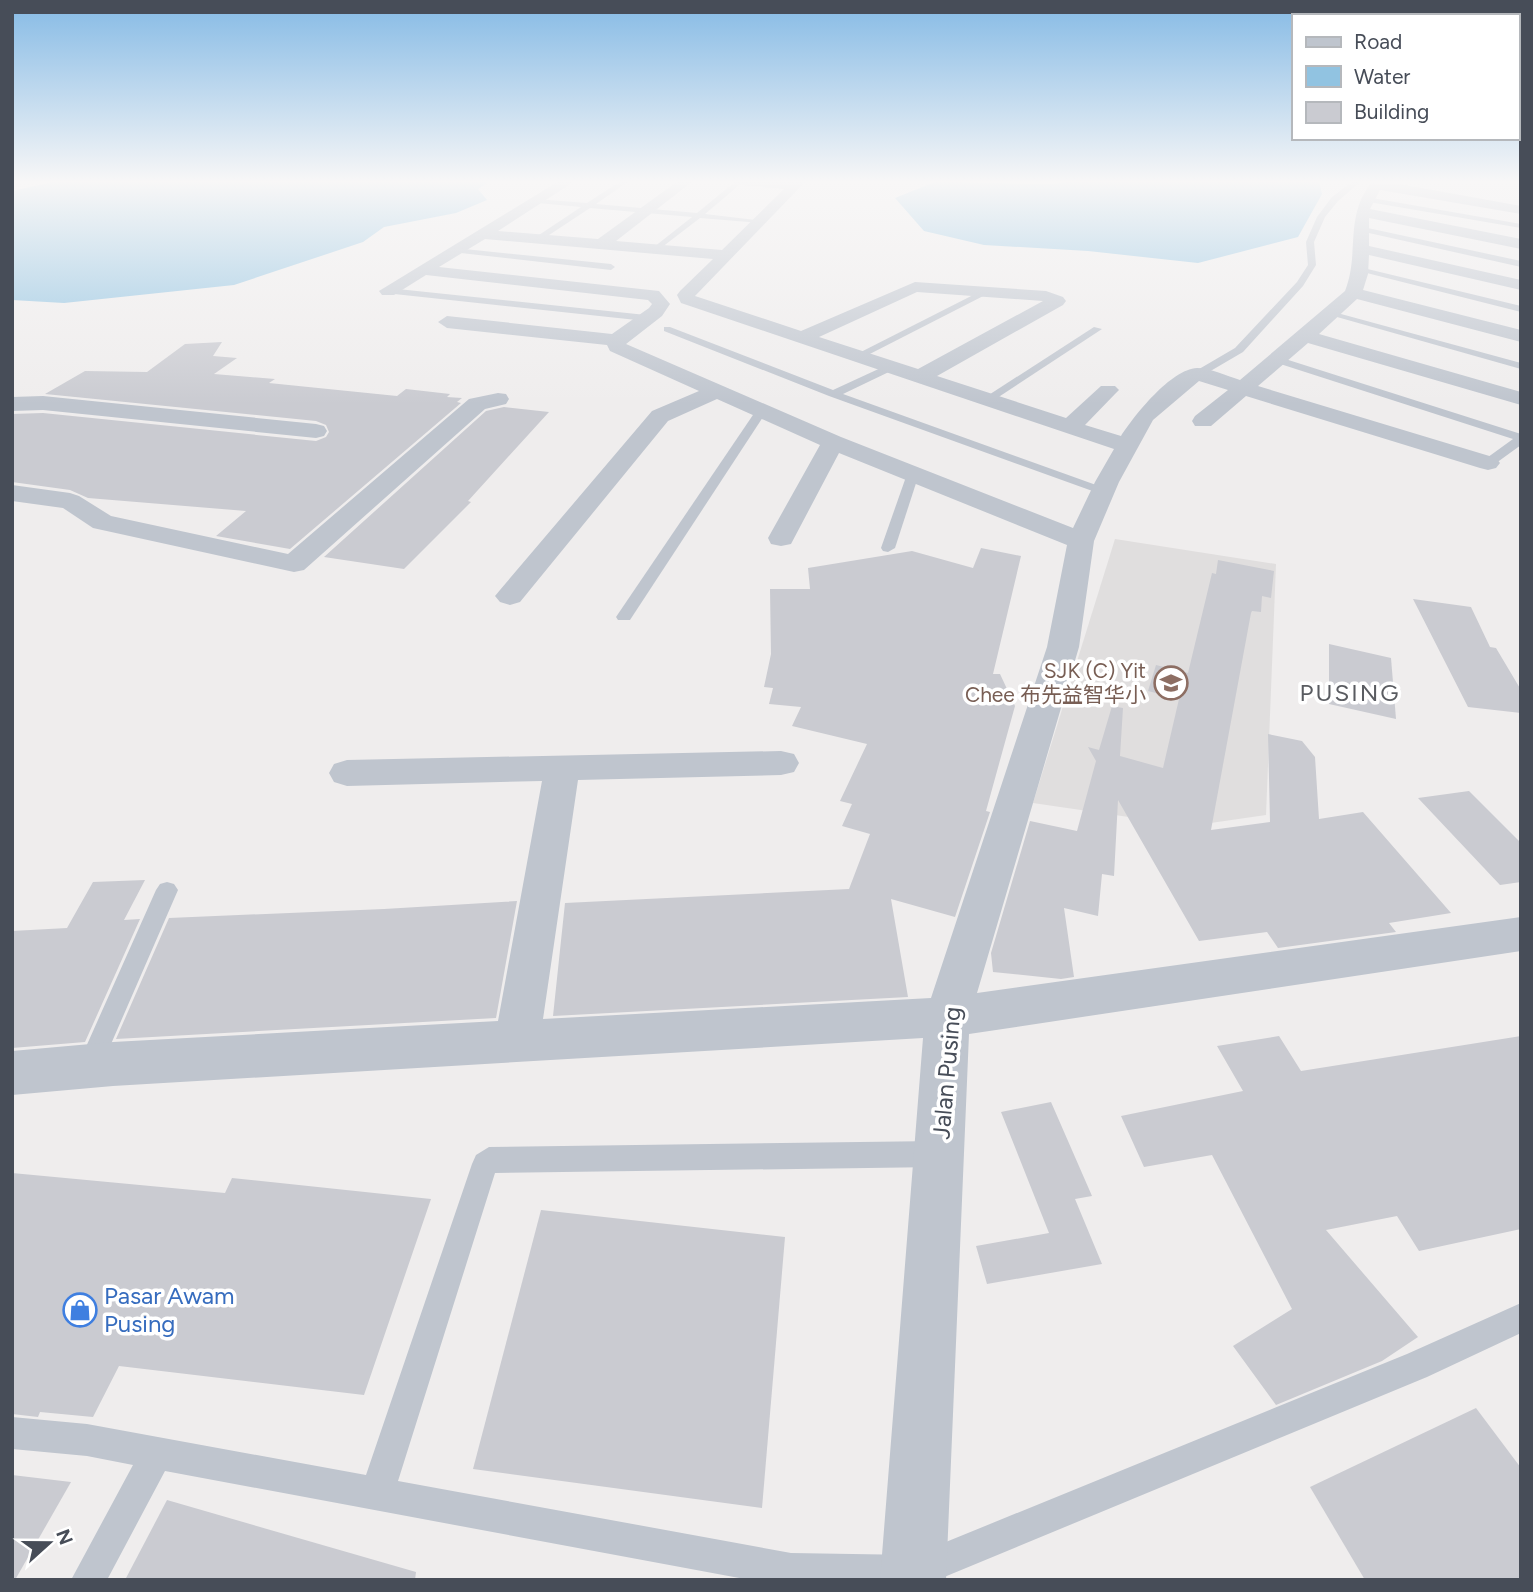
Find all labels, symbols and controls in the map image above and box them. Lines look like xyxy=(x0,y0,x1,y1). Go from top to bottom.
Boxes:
legend xyxy=(1292,14,1519,140)
text: Road xyxy=(1354,29,1402,54)
text: Water xyxy=(1354,64,1410,89)
text: Building xyxy=(1354,99,1429,124)
place label: SJK (C) Yit Chee 布先益智华小 xyxy=(965,658,1146,707)
school or university icon: SJK (C) Yit Chee 布先益智华小 xyxy=(1152,664,1190,702)
district label: PUSING xyxy=(1300,678,1400,707)
street label: Jalan Pusing xyxy=(926,1006,967,1140)
place label: Pasar Awam Pusing xyxy=(104,1281,235,1338)
shop icon: Pasar Awam Pusing xyxy=(61,1291,99,1329)
north arrow xyxy=(14,1508,84,1578)
text: N xyxy=(51,1526,78,1548)

